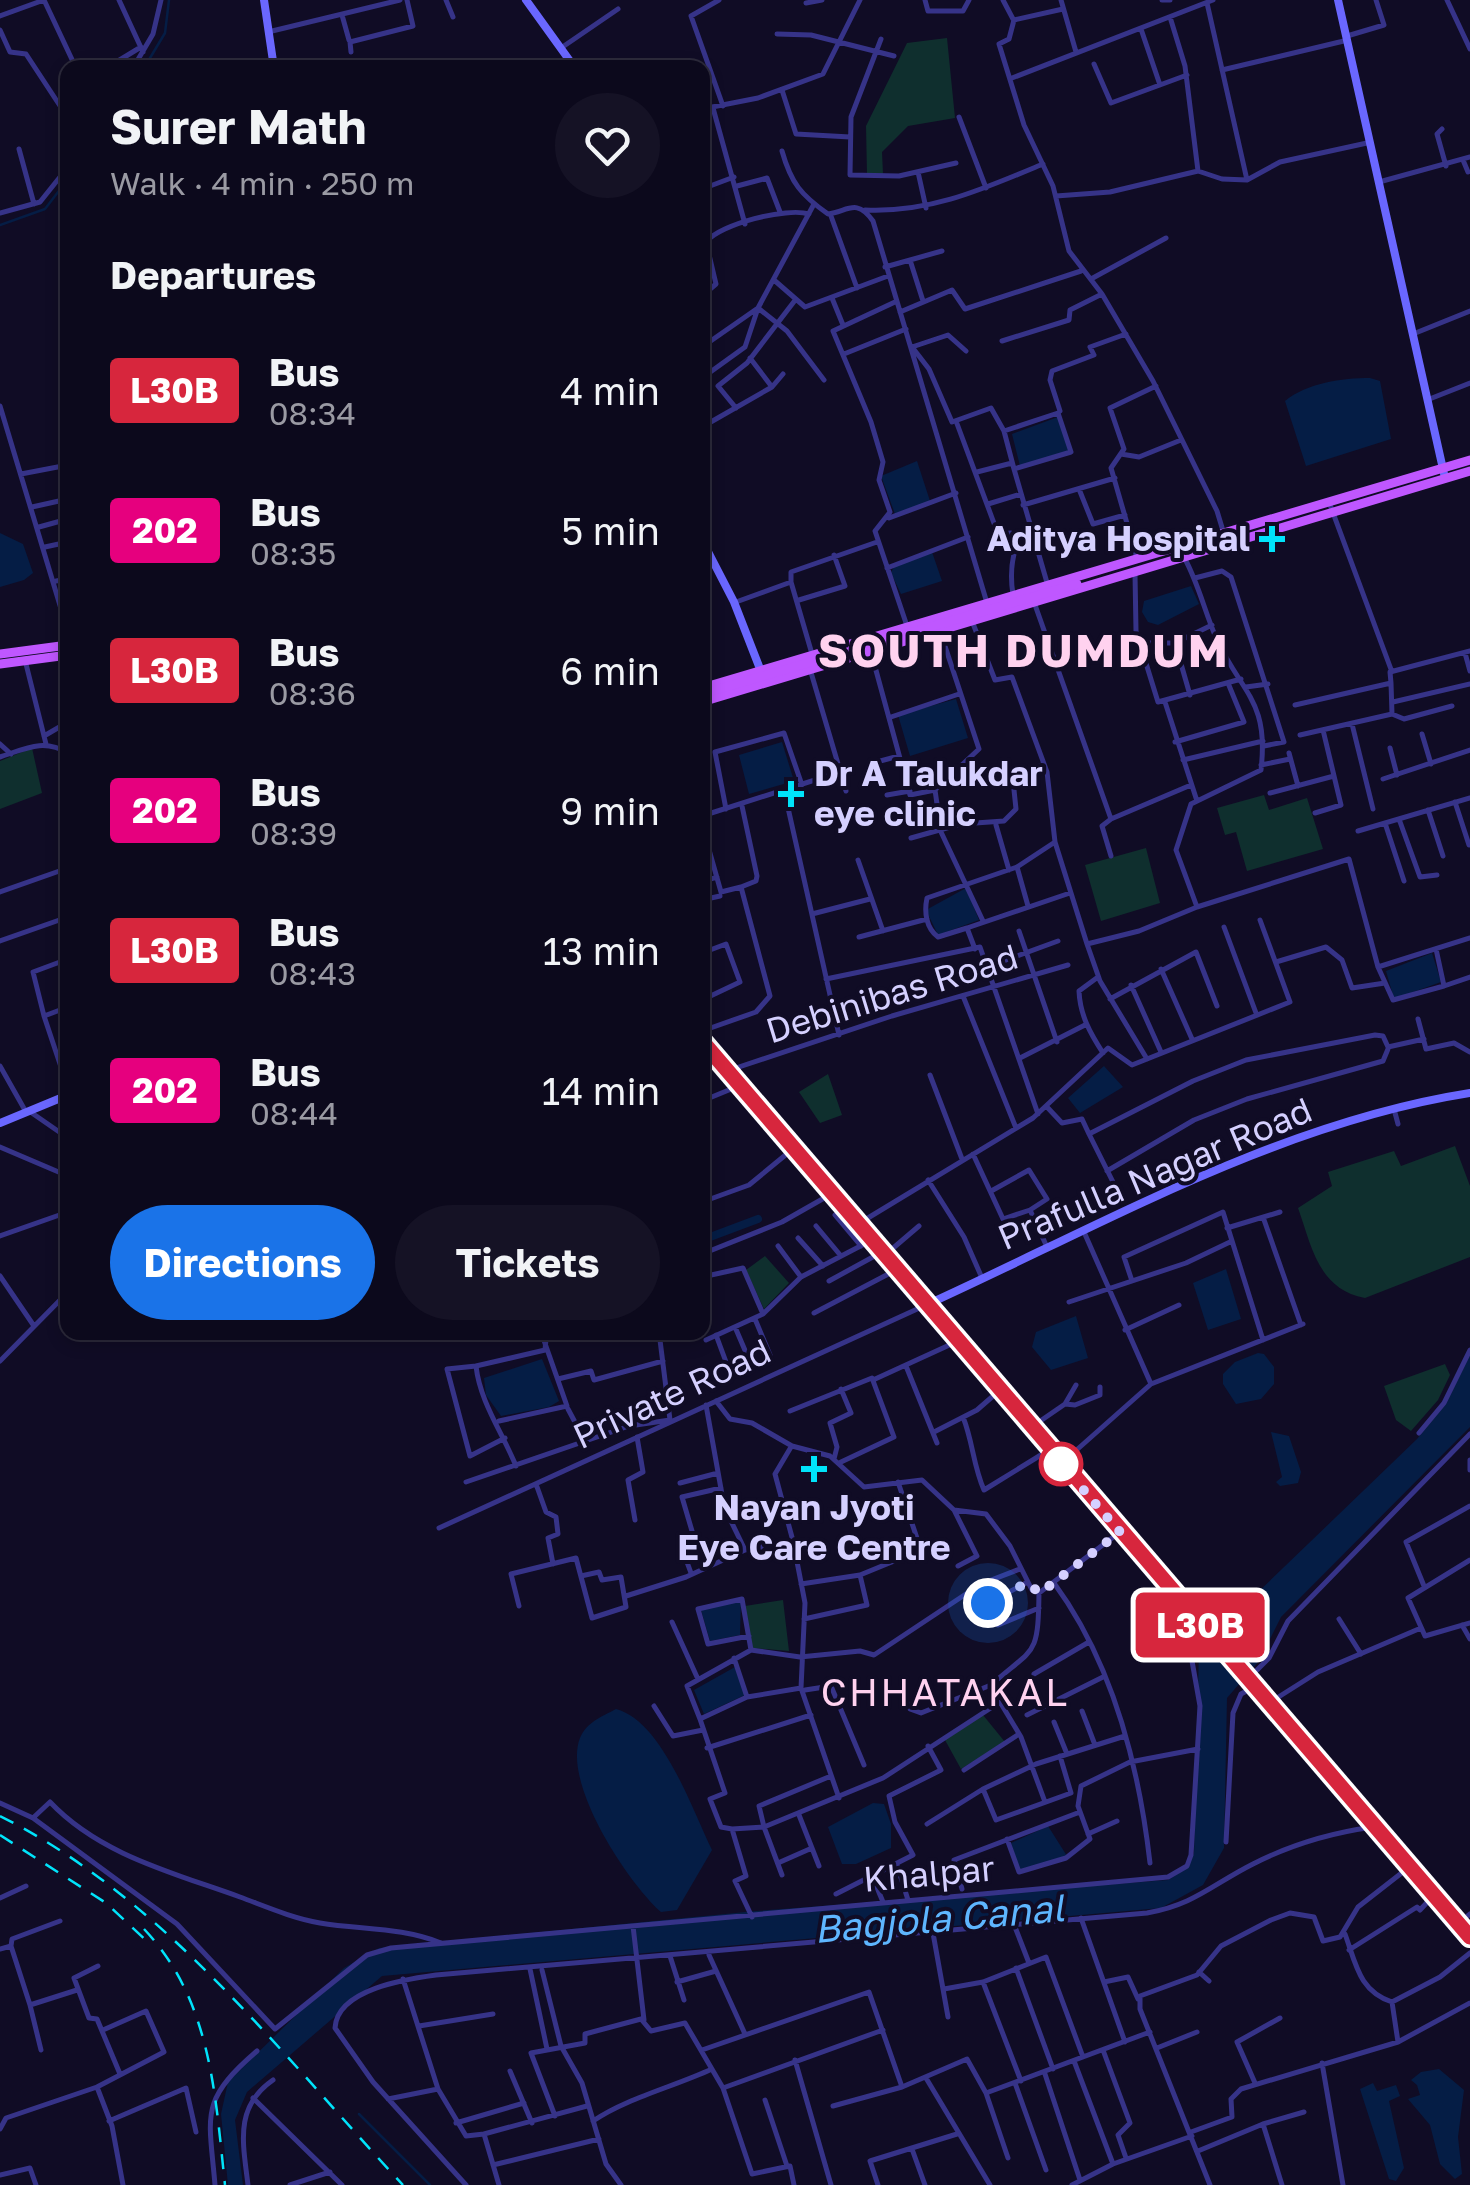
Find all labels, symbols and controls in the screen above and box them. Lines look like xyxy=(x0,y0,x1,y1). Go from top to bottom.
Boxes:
button: heart xyxy=(555,93,660,198)
text: Surer Math xyxy=(110,97,367,155)
text: Walk · 4 min · 250 m xyxy=(110,164,414,202)
text: Departures xyxy=(110,252,316,297)
text: Bus xyxy=(269,349,339,394)
text: 4 min xyxy=(560,368,660,413)
text: L30B xyxy=(130,369,219,411)
text: 08:34 xyxy=(269,394,356,432)
text: Bus xyxy=(250,489,321,534)
text: 5 min xyxy=(561,508,660,553)
text: 202 xyxy=(132,509,198,551)
place label: Aditya Hospital xyxy=(987,517,1250,559)
marker: Aditya Hospital xyxy=(1259,526,1285,552)
text: 08:35 xyxy=(250,534,336,572)
district label: SOUTH DUMDUM xyxy=(818,623,1230,677)
text: Bus xyxy=(269,629,339,674)
text: 6 min xyxy=(560,648,660,693)
text: L30B xyxy=(130,649,219,691)
text: 08:36 xyxy=(269,674,356,712)
place label: Dr A Talukdar eye clinic xyxy=(814,752,1043,834)
text: Bus xyxy=(250,769,321,814)
marker: Dr A Talukdar eye clinic xyxy=(778,781,804,807)
text: 9 min xyxy=(560,788,660,833)
text: 202 xyxy=(132,789,198,831)
text: 08:39 xyxy=(250,814,337,852)
text: Bus xyxy=(269,909,339,954)
text: 13 min xyxy=(543,928,660,973)
text: L30B xyxy=(130,929,219,971)
street label: Debinibas Road xyxy=(761,935,1023,1051)
text: 08:43 xyxy=(269,954,356,992)
text: Bus xyxy=(250,1049,321,1094)
text: 14 min xyxy=(542,1068,660,1113)
text: 202 xyxy=(132,1069,198,1111)
street label: Prafulla Nagar Road xyxy=(991,1088,1318,1258)
text: 08:44 xyxy=(250,1094,338,1132)
button: Directions xyxy=(110,1205,375,1320)
button: Tickets xyxy=(395,1205,660,1320)
street label: Private Road xyxy=(566,1329,777,1457)
unlabelled marker xyxy=(1040,1443,1082,1485)
marker: Nayan Jyoti Eye Care Centre xyxy=(801,1456,827,1482)
place label: Nayan Jyoti Eye Care Centre xyxy=(677,1486,951,1568)
your location xyxy=(963,1578,1013,1628)
line badge: L30B xyxy=(1130,1592,1270,1658)
text: L30B xyxy=(1156,1604,1244,1646)
district label: CHHATAKAL xyxy=(821,1669,1069,1714)
street label: Khalpar xyxy=(862,1846,996,1900)
water label: Bagjola Canal xyxy=(812,1884,1068,1951)

